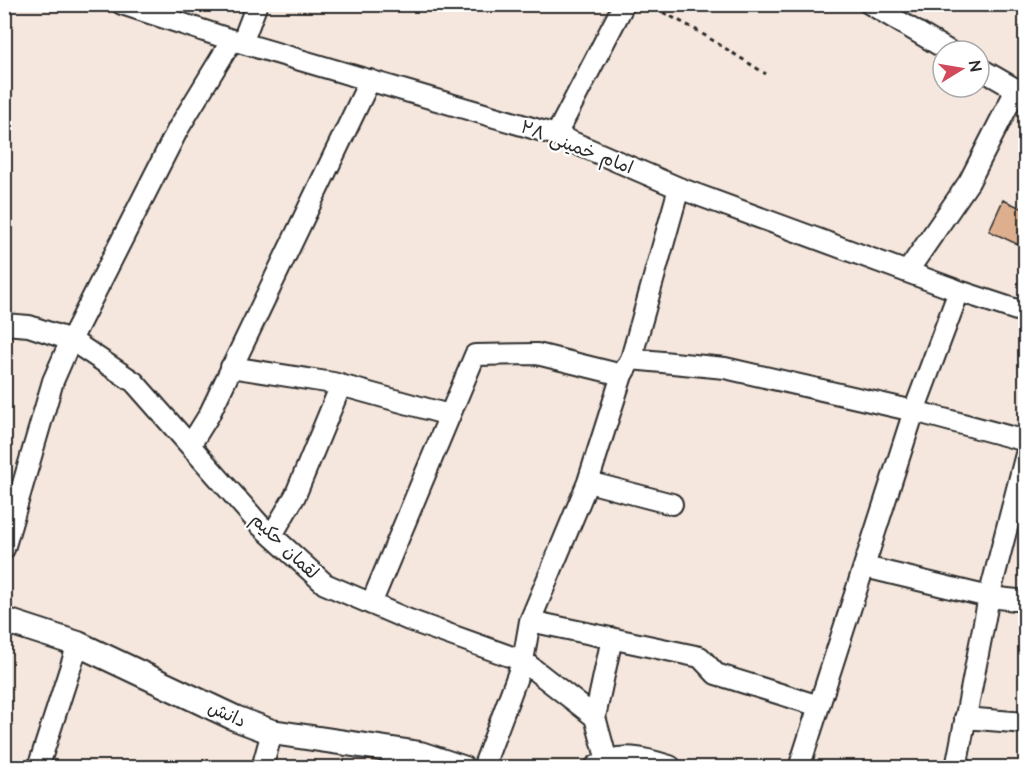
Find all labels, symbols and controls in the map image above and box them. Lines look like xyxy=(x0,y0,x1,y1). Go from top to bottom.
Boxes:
north arrow xyxy=(931,39,991,99)
text: N xyxy=(963,59,986,73)
street label: امام خمینی ۲۸ xyxy=(516,114,637,181)
street label: لقمان حکیم xyxy=(245,508,324,586)
street label: دانش xyxy=(204,695,250,734)

